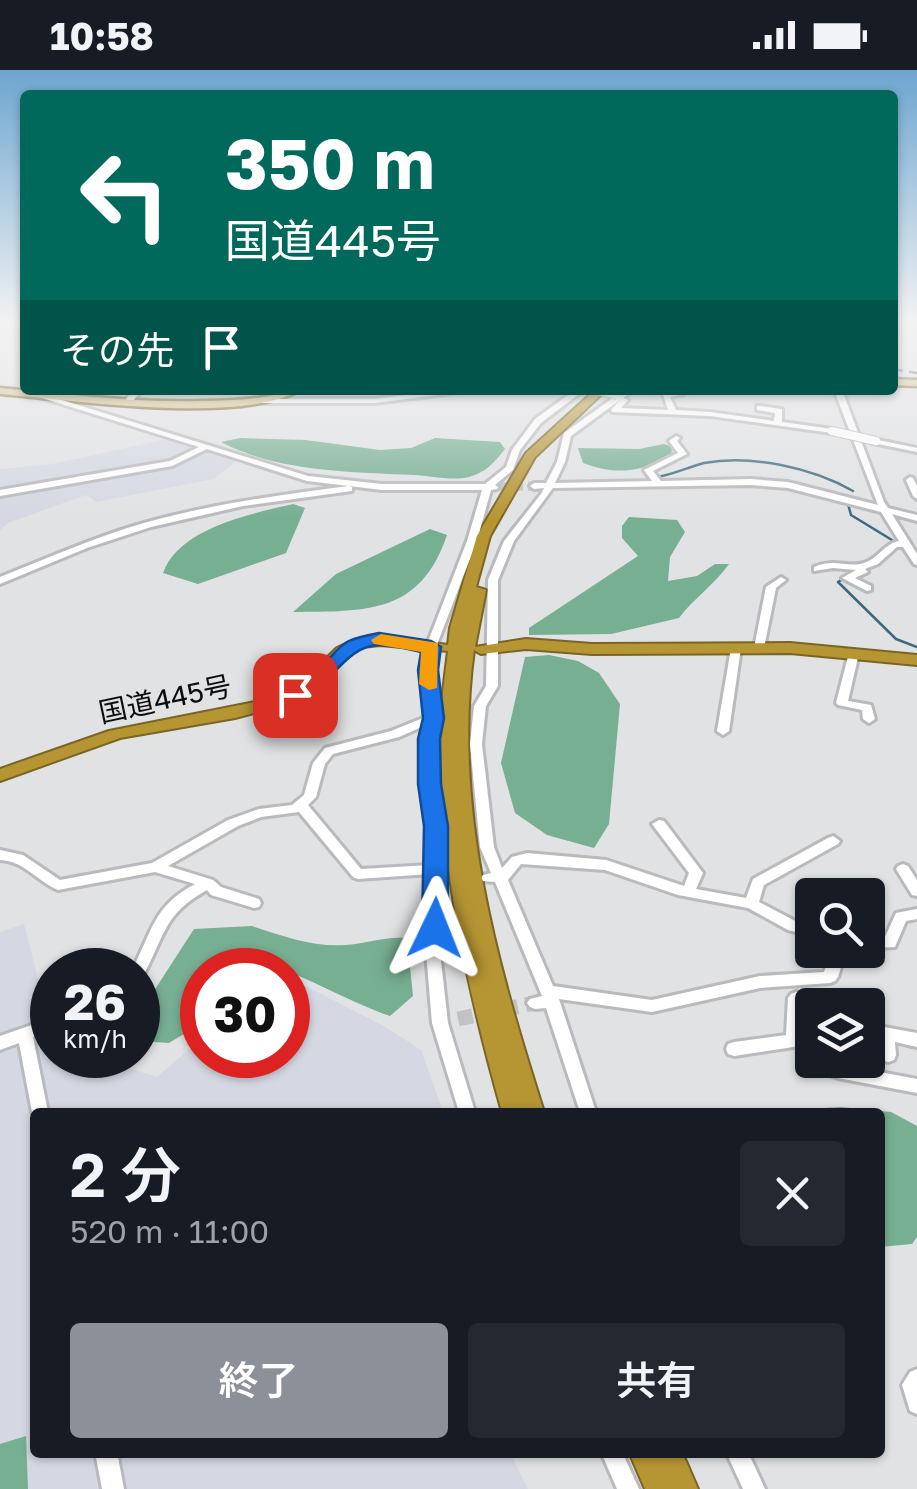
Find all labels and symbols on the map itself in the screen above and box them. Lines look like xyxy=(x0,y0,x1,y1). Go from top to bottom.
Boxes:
pin xyxy=(253,653,338,738)
street label: 国道445号 xyxy=(96,668,234,729)
position arrow xyxy=(383,876,487,980)
speed limit sign: 30 xyxy=(180,948,310,1078)

